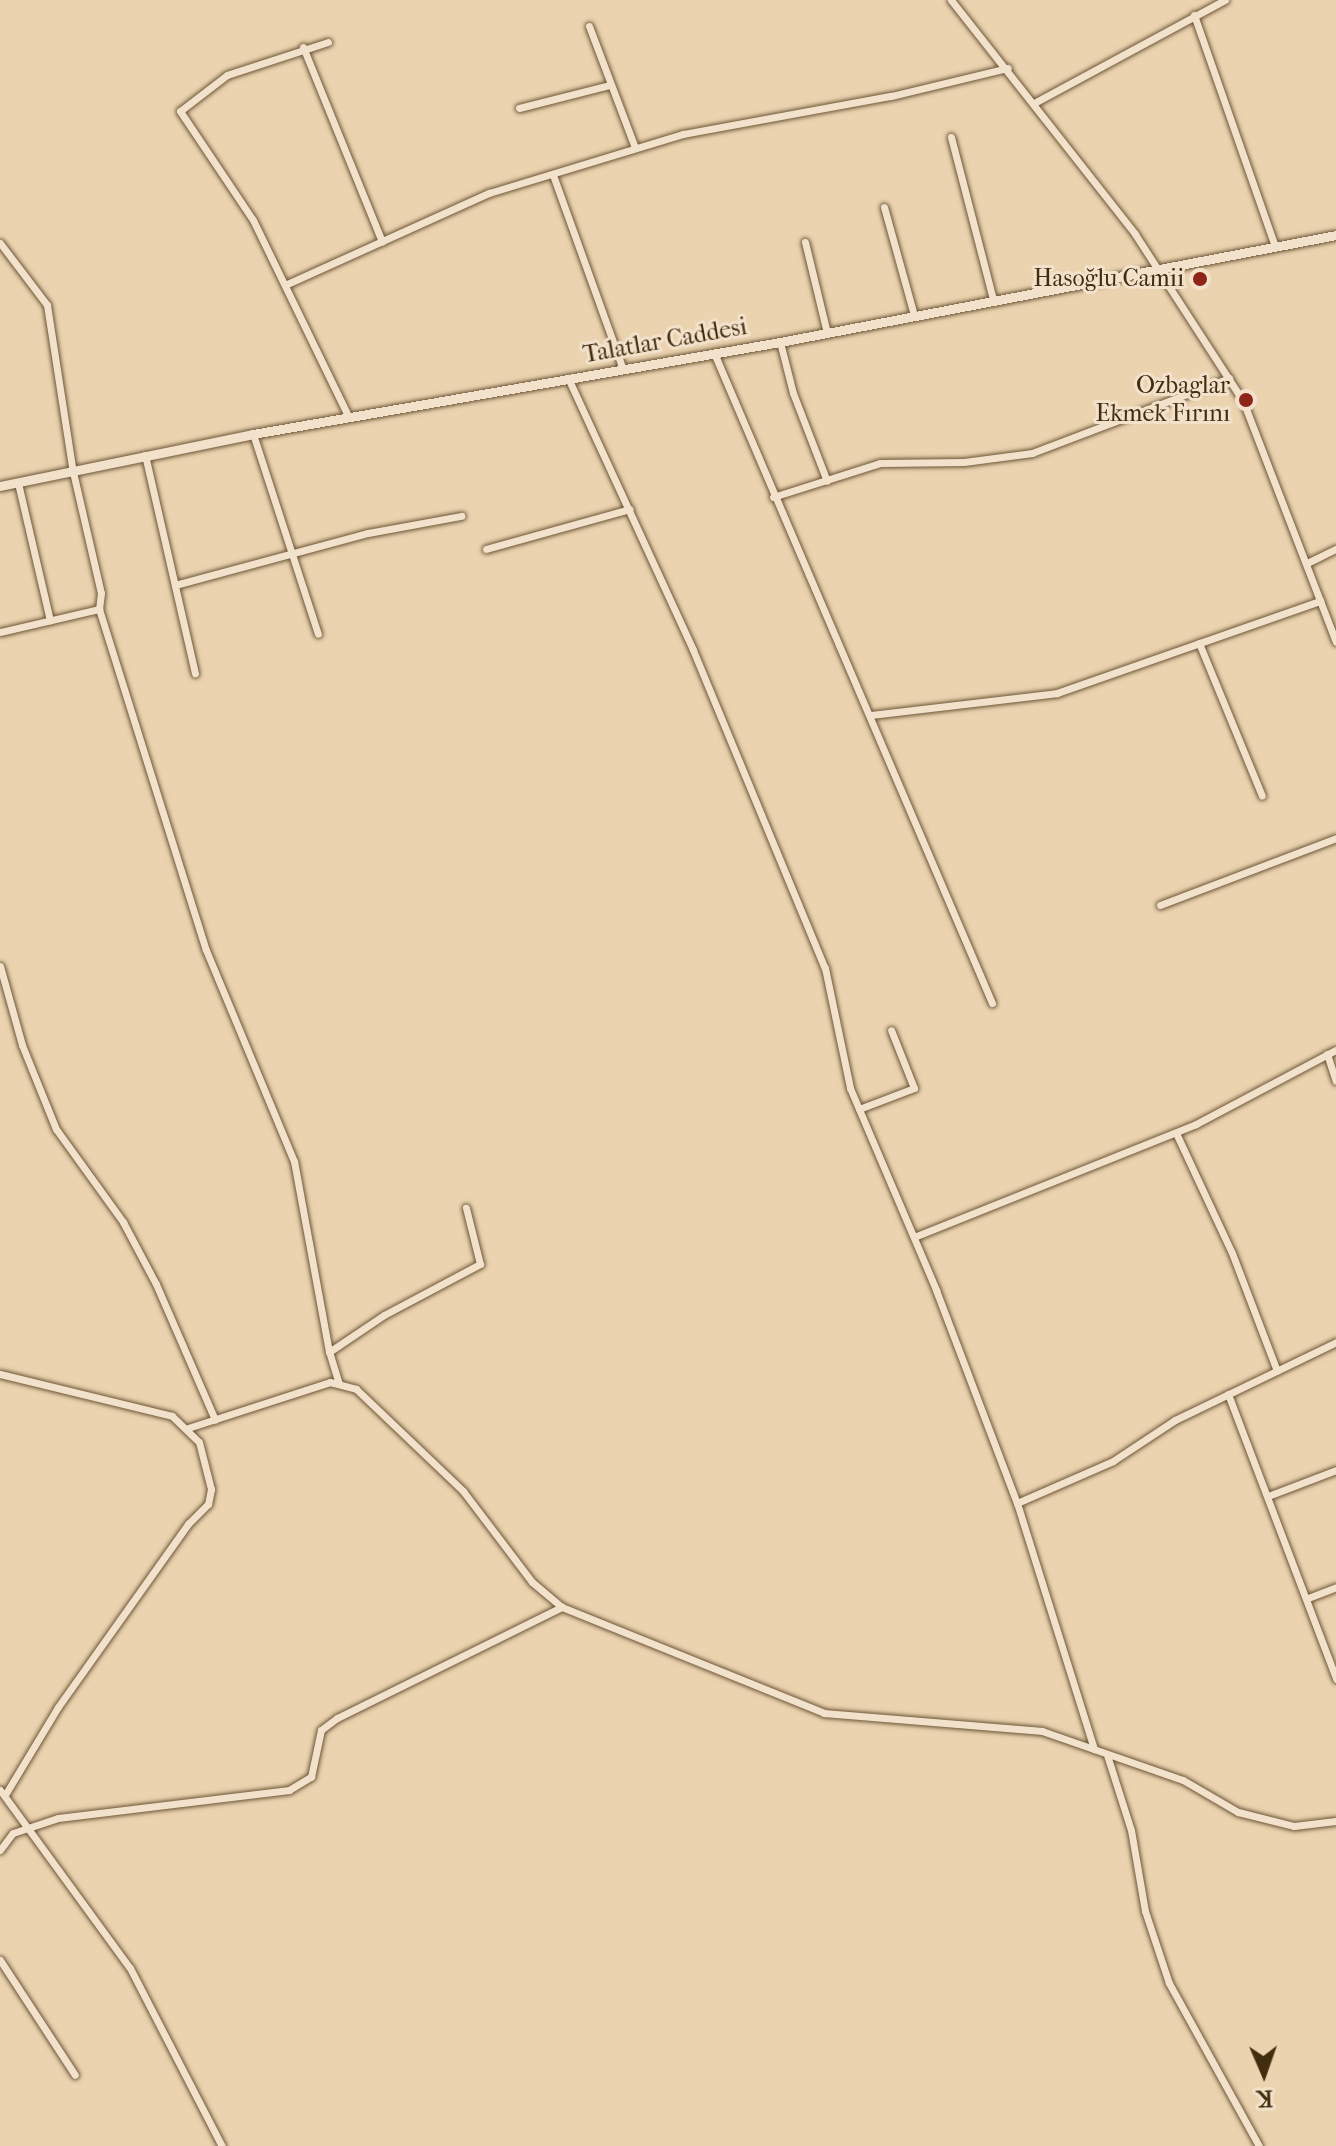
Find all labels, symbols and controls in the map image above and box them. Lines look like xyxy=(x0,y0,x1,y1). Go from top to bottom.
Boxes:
place label: Hasoğlu Camii xyxy=(1033,265,1184,293)
marker: Hasoğlu Camii xyxy=(1191,270,1209,288)
street label: Talatlar Caddesi xyxy=(581,312,749,370)
place label: Ozbaglar Ekmek Fırını xyxy=(1096,372,1230,428)
marker: Ozbaglar Ekmek Fırını xyxy=(1237,391,1255,409)
north arrow xyxy=(1224,2034,1304,2114)
text: K xyxy=(1256,2085,1273,2111)

